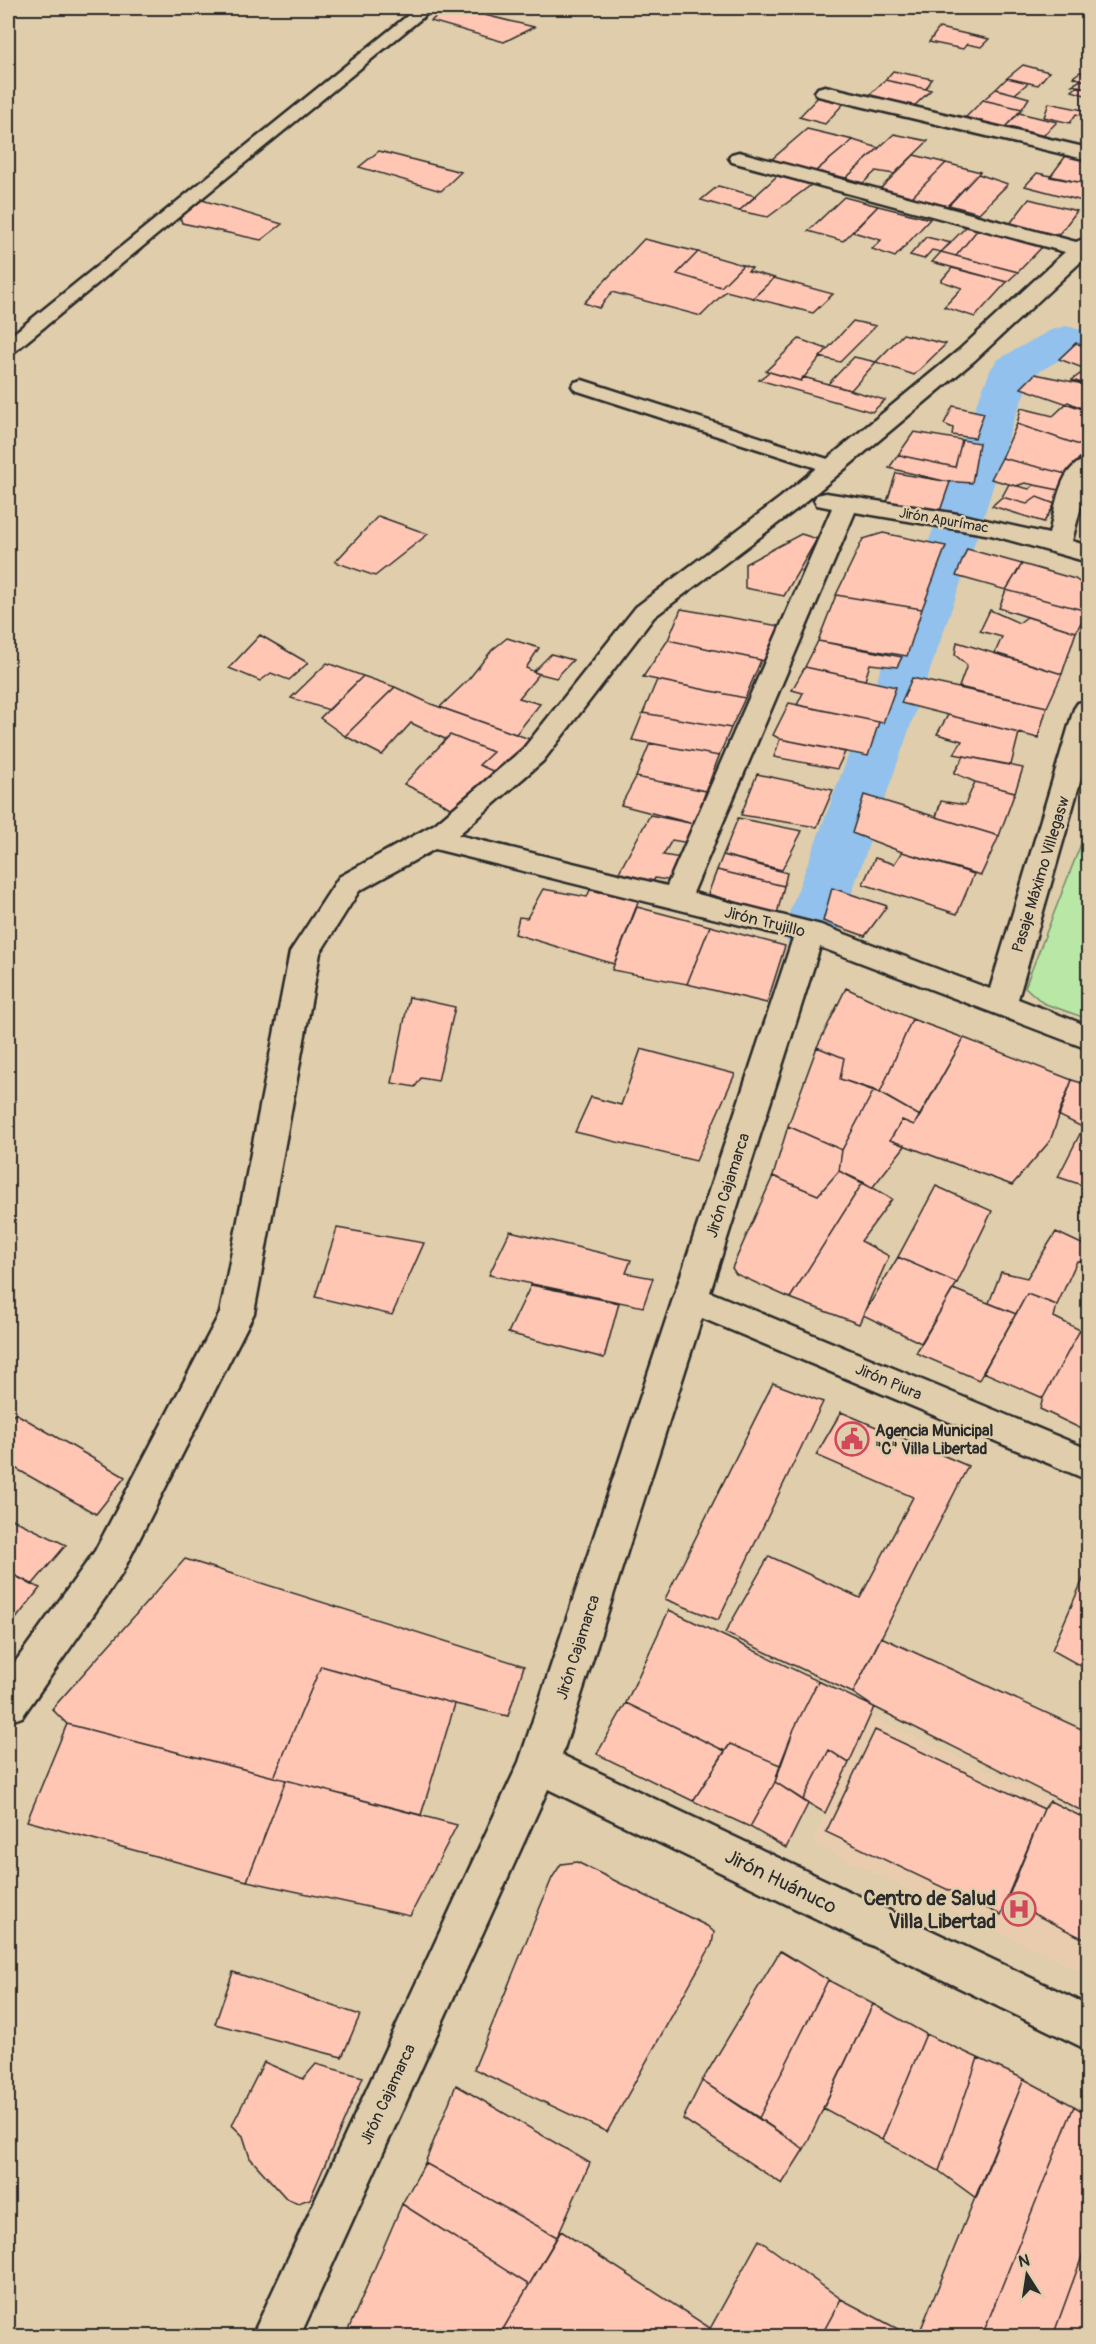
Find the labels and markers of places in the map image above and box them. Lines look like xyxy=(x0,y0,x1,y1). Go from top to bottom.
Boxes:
public building icon: Agencia Municipal "C" Villa Libertad xyxy=(834,1421,870,1457)
place label: Agencia Municipal "C" Villa Libertad xyxy=(875,1421,993,1459)
place label: Centro de Salud Villa Libertad xyxy=(863,1886,996,1934)
hospital icon: Centro de Salud Villa Libertad xyxy=(1001,1891,1037,1927)

